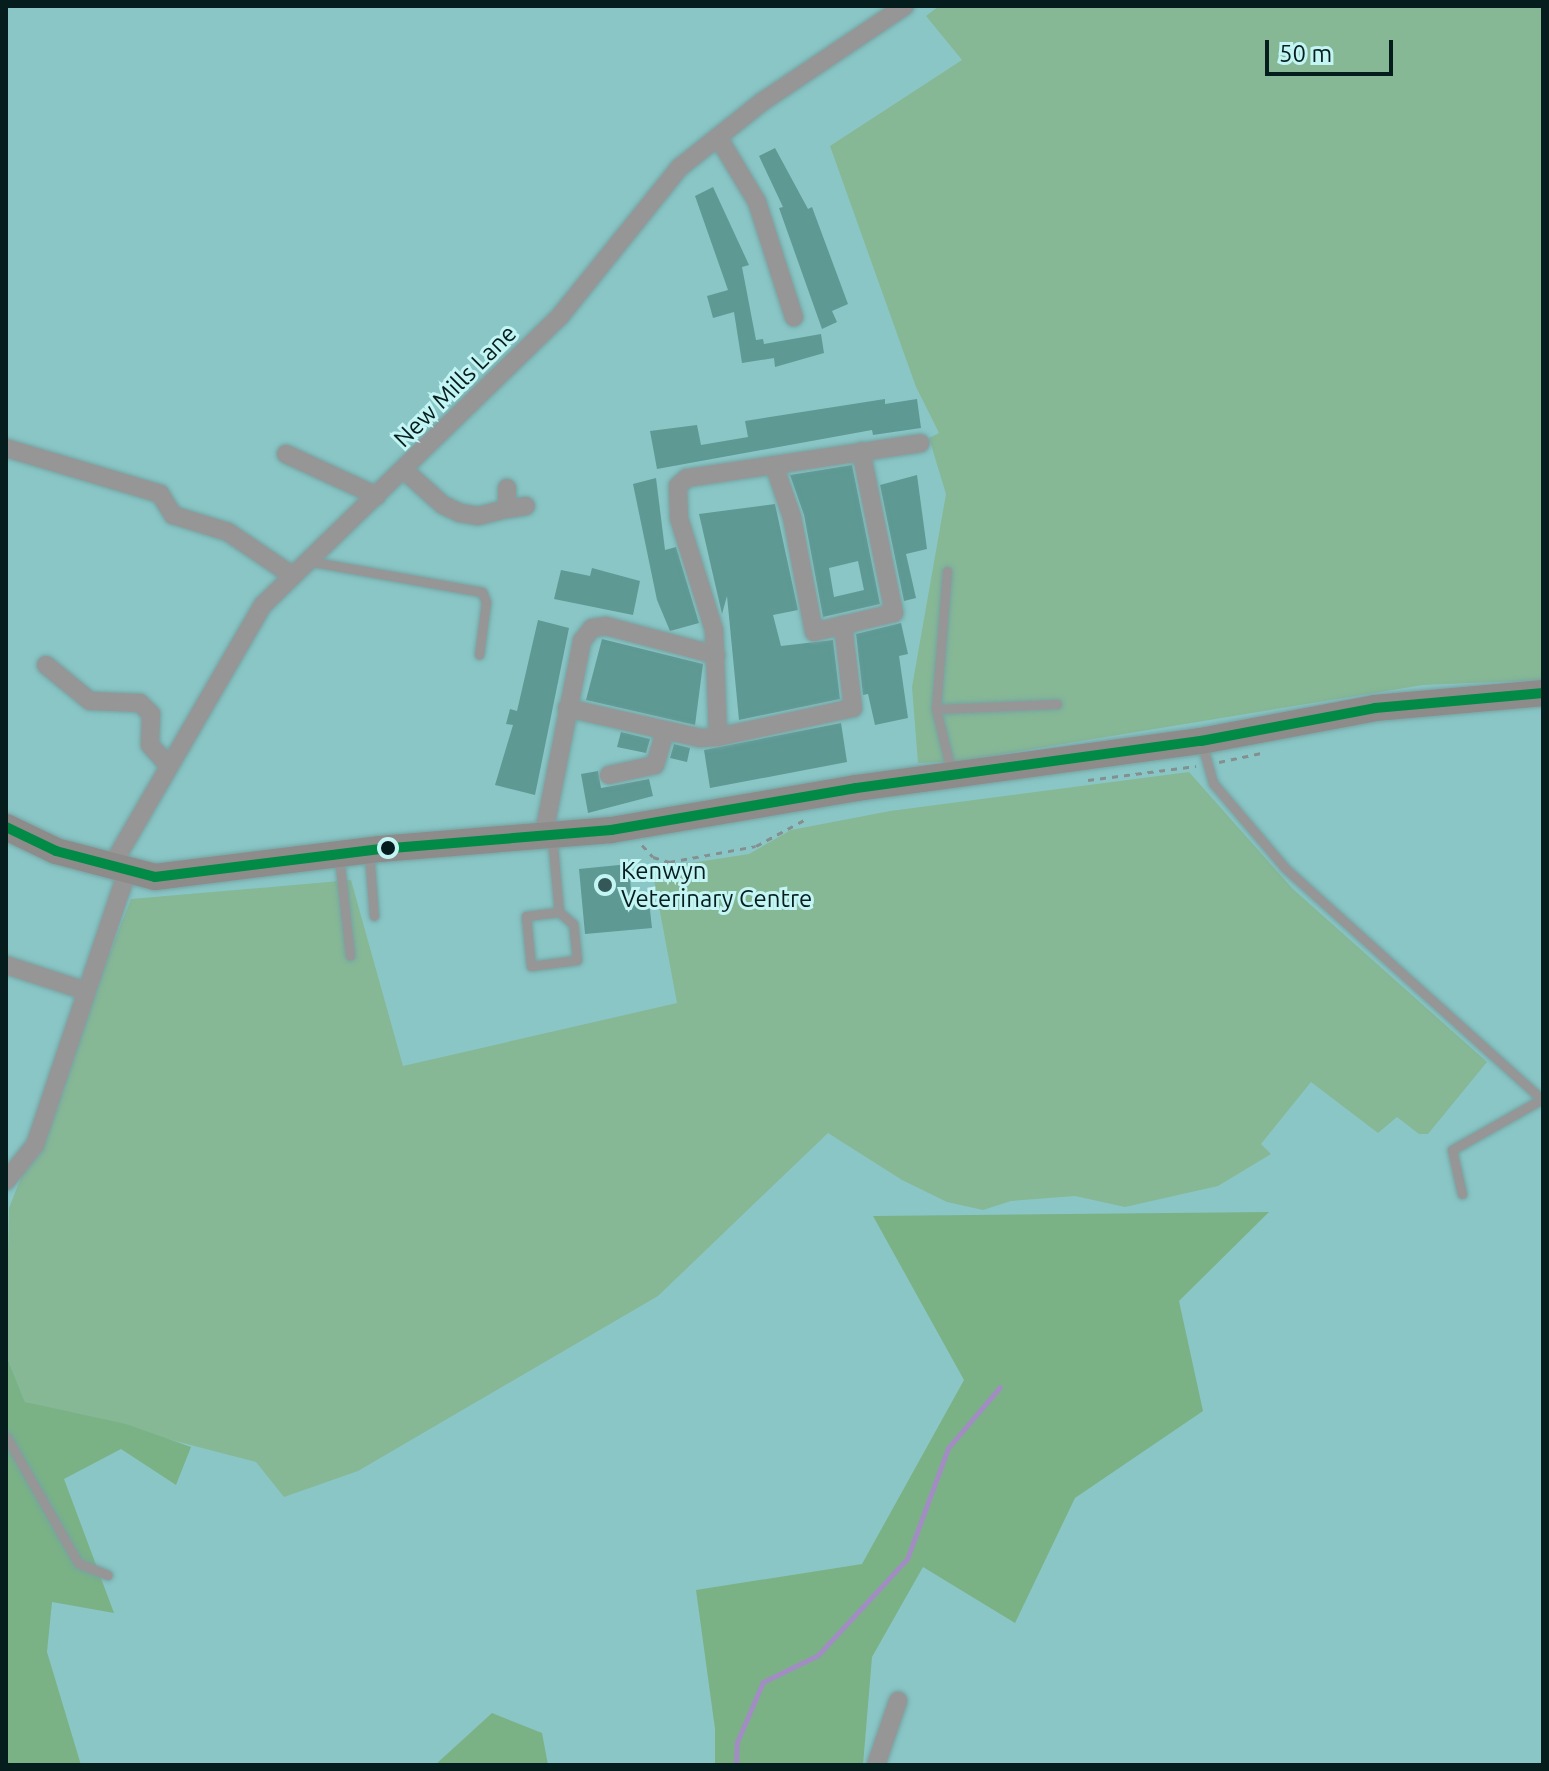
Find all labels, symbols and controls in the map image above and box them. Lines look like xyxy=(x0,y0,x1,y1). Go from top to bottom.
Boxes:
scale bar xyxy=(1269,24,1397,74)
text: 50 m xyxy=(1279,40,1332,67)
street label: New Mills Lane xyxy=(388,319,522,453)
unlabelled marker xyxy=(380,840,396,856)
place label: Kenwyn Veterinary Centre xyxy=(621,857,812,913)
marker: Kenwyn Veterinary Centre xyxy=(596,876,614,894)

